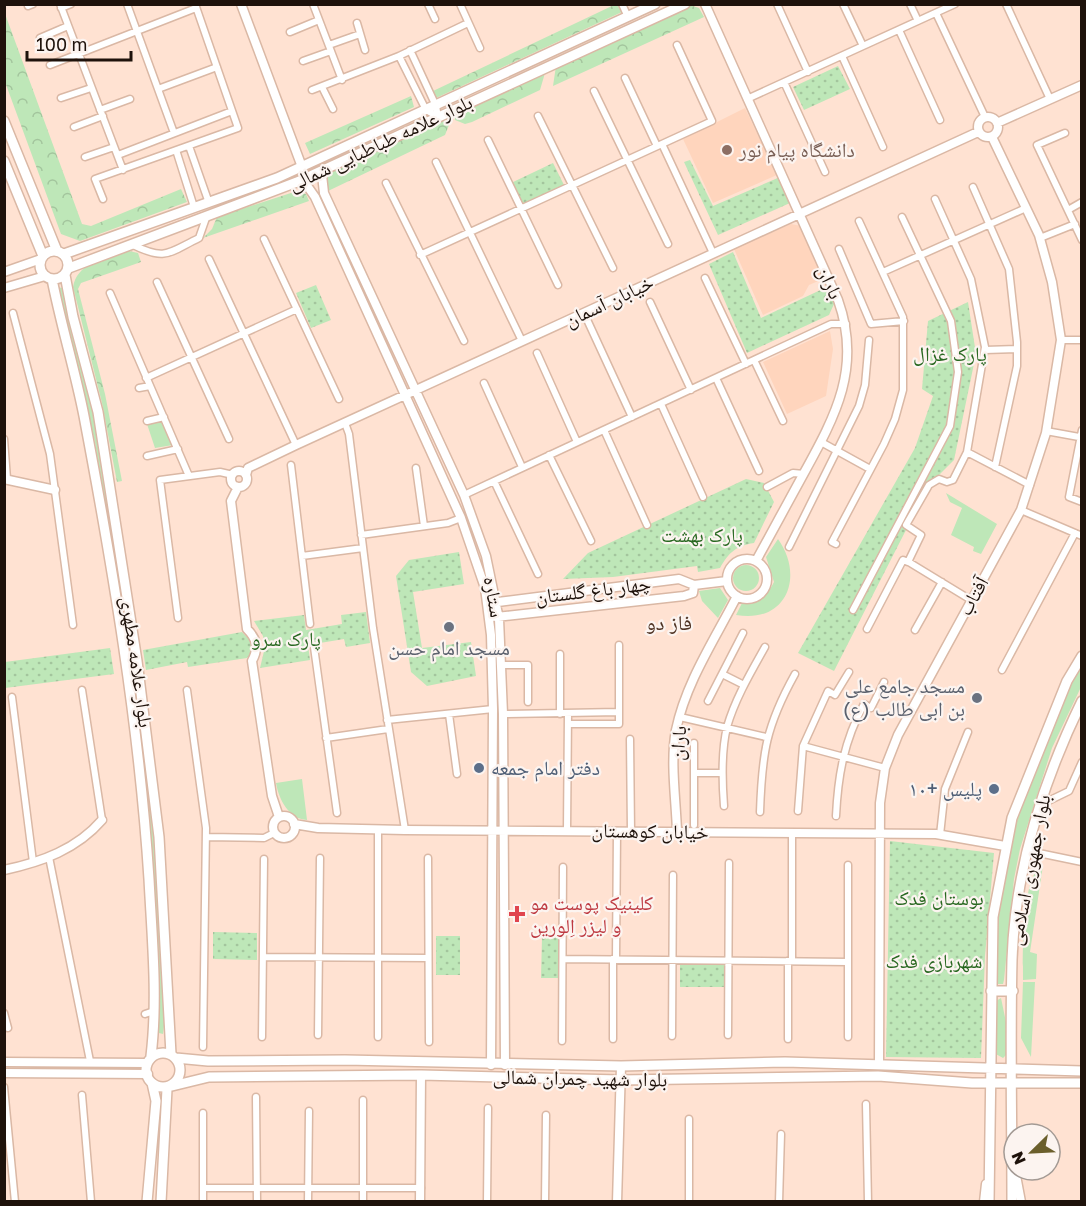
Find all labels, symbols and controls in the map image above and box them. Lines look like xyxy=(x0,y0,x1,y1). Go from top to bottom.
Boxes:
scale bar xyxy=(27,24,130,62)
text: 100 m xyxy=(36,33,87,55)
street label: بلوار علامه طباطبایی شمالی xyxy=(283,89,476,196)
place label: دانشگاه پیام نور xyxy=(738,137,855,164)
marker: دانشگاه پیام نور xyxy=(720,143,734,157)
street label: باران xyxy=(812,261,849,303)
street label: خیابان آسمان xyxy=(560,269,657,332)
park label: پارک غزال xyxy=(913,341,987,366)
park label: پارک بهشت xyxy=(661,522,743,547)
street label: چهار باغ گلستان xyxy=(534,570,653,610)
street label: آفتاب xyxy=(952,571,994,620)
street label: ستاره xyxy=(480,574,510,619)
street label: بلوار علامه مطهری xyxy=(116,595,159,729)
district label: فاز دو xyxy=(646,609,692,635)
marker: مسجد امام حسن xyxy=(442,620,456,634)
park label: پارک سرو xyxy=(251,626,321,651)
place label: مسجد امام حسن xyxy=(388,635,510,662)
place label: مسجد جامع علی بن ابی طالب (ع) xyxy=(843,673,965,722)
marker: مسجد جامع علی بن ابی طالب (ع) xyxy=(970,691,984,705)
street label: باران xyxy=(664,725,691,761)
place label: دفتر امام جمعه xyxy=(491,755,600,782)
marker: دفتر امام جمعه xyxy=(472,761,486,775)
place label: پلیس +۱۰ xyxy=(909,776,982,801)
marker: پلیس +۱۰ xyxy=(987,782,1001,796)
street label: بلوار جمهوری اسلامی xyxy=(1002,792,1055,948)
street label: خیابان کوهستان xyxy=(591,817,709,844)
park label: بوستان فدک xyxy=(894,885,984,910)
place label: کلینیک پوست مو و لیزر اِلورین xyxy=(530,890,653,938)
marker: کلینیک پوست مو و لیزر اِلورین xyxy=(508,905,526,923)
park label: شهربازی فدک xyxy=(886,948,982,973)
street label: بلوار شهید چمران شمالی xyxy=(492,1063,668,1092)
north arrow xyxy=(1002,1122,1062,1182)
text: N xyxy=(1007,1148,1030,1168)

